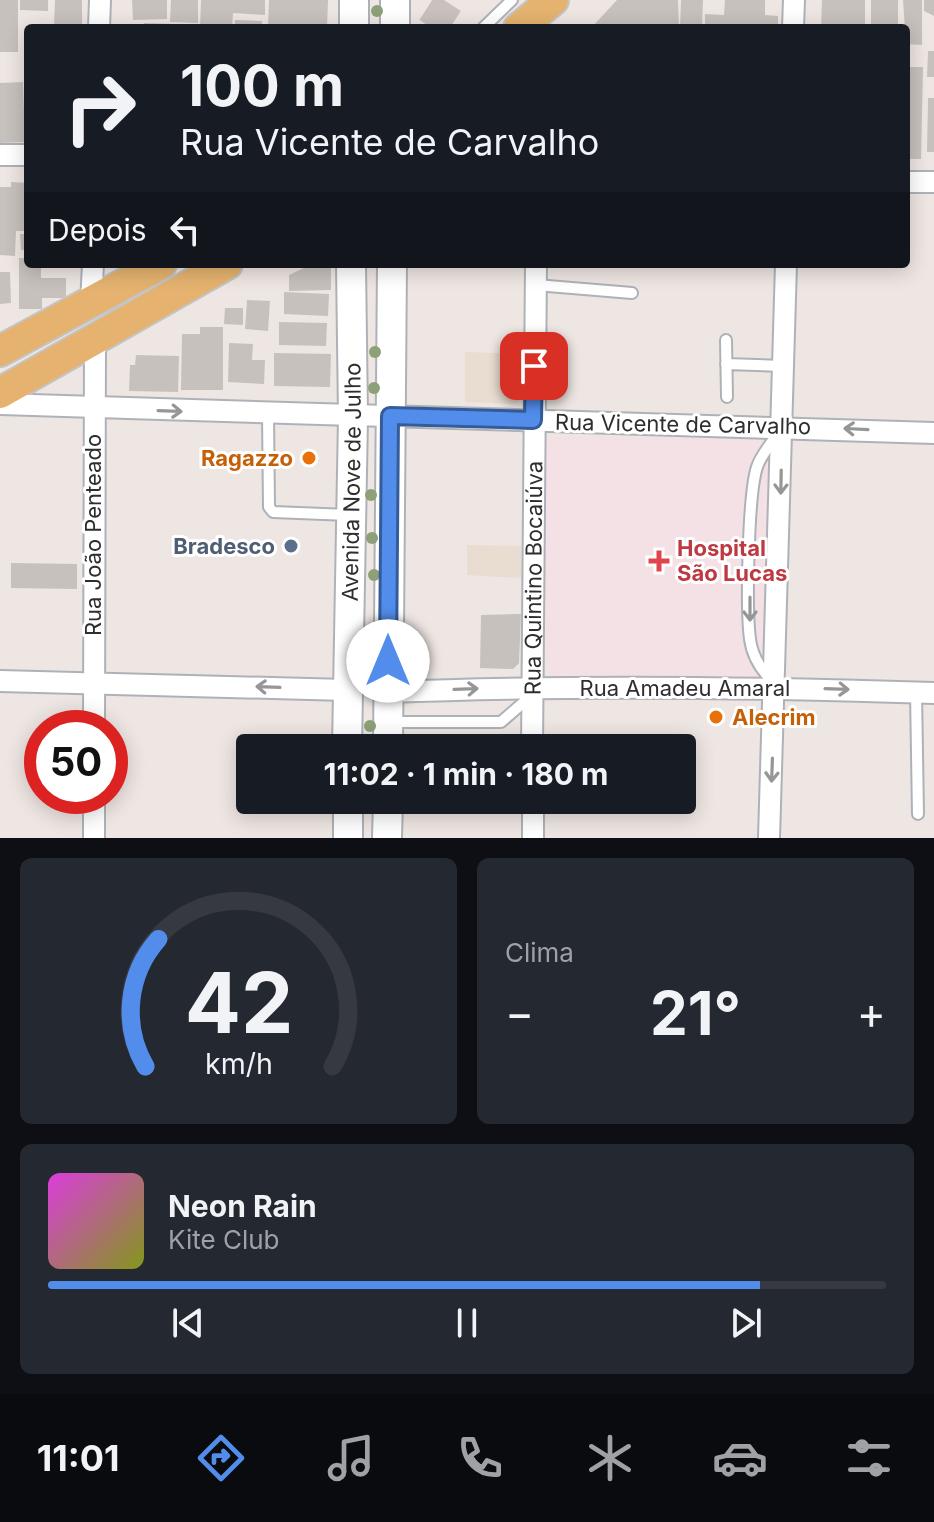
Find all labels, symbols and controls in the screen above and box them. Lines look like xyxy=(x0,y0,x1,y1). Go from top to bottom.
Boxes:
text: 100 m xyxy=(180,52,344,120)
icon: right xyxy=(48,56,152,160)
text: Rua Vicente de Carvalho xyxy=(180,120,599,164)
icon: left xyxy=(163,208,207,252)
text: Depois xyxy=(48,212,147,248)
pin xyxy=(500,332,568,400)
icon: arrive xyxy=(512,344,556,388)
street label: Avenida Nove de Julho xyxy=(337,363,366,602)
one-way arrow xyxy=(156,403,183,418)
street label: Rua Vicente de Carvalho xyxy=(555,409,811,439)
one-way arrow xyxy=(843,422,870,437)
street label: Rua João Penteado xyxy=(80,434,106,636)
place label: Ragazzo xyxy=(201,445,293,471)
marker: Ragazzo xyxy=(300,449,318,467)
street label: Rua Quintino Bocaiúva xyxy=(519,461,547,695)
one-way arrow xyxy=(773,468,789,495)
place label: Bradesco xyxy=(173,533,275,559)
place label: Hospital São Lucas xyxy=(677,535,787,586)
marker: Bradesco xyxy=(282,537,300,555)
marker: Hospital São Lucas xyxy=(648,550,670,572)
one-way arrow xyxy=(742,595,758,622)
position arrow xyxy=(346,619,430,703)
street label: Rua Amadeu Amaral xyxy=(580,675,790,701)
one-way arrow xyxy=(255,680,282,695)
one-way arrow xyxy=(452,682,479,697)
one-way arrow xyxy=(823,682,850,697)
place label: Alecrim xyxy=(732,704,816,730)
marker: Alecrim xyxy=(707,708,725,726)
speed limit sign: 50 xyxy=(24,710,128,814)
text: 11:02 · 1 min · 180 m xyxy=(324,756,608,792)
one-way arrow xyxy=(764,756,779,783)
text: Clima xyxy=(505,937,574,968)
text: 42 xyxy=(184,952,293,1053)
text: 21° xyxy=(650,977,741,1049)
text: − xyxy=(505,986,534,1040)
text: + xyxy=(857,986,886,1040)
text: km/h xyxy=(205,1046,272,1081)
text: Neon Rain xyxy=(168,1188,317,1224)
text: Kite Club xyxy=(168,1224,279,1255)
icon: previous xyxy=(166,1301,210,1345)
icon: pause xyxy=(445,1301,489,1345)
icon: next xyxy=(724,1301,768,1345)
icon: directions xyxy=(193,1430,249,1486)
icon: music xyxy=(323,1430,379,1486)
icon: phone xyxy=(452,1430,508,1486)
icon: climate xyxy=(582,1430,638,1486)
icon: car xyxy=(712,1430,768,1486)
icon: filters xyxy=(841,1430,897,1486)
text: 11:01 xyxy=(37,1436,120,1480)

